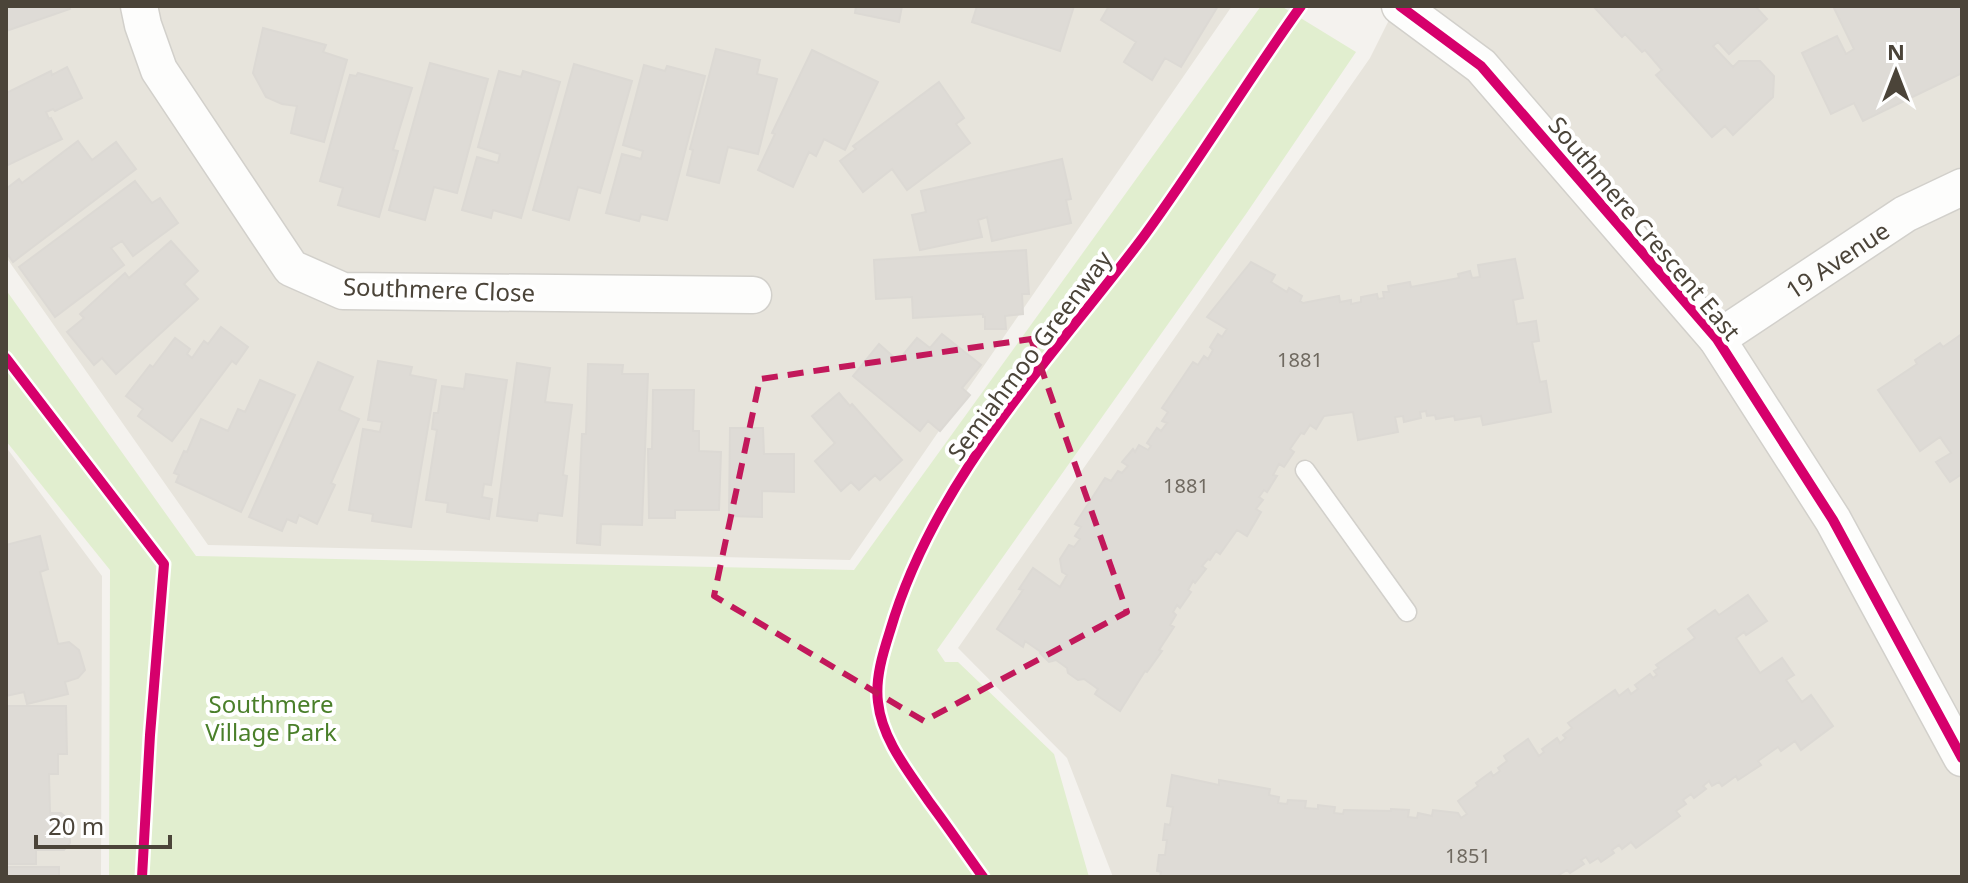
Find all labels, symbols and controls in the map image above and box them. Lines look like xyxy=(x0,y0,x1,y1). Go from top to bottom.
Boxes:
north arrow xyxy=(1856,32,1936,112)
text: N xyxy=(1887,36,1905,66)
street label: Southmere Crescent East xyxy=(1542,109,1749,347)
street label: 19 Avenue xyxy=(1779,213,1895,306)
street label: Semiahmoo Greenway xyxy=(939,243,1119,467)
street label: Southmere Close xyxy=(342,269,536,309)
house number: 1881 xyxy=(1277,346,1323,373)
house number: 1881 xyxy=(1163,472,1209,499)
park label: Southmere Village Park xyxy=(205,687,337,748)
scale bar xyxy=(36,799,170,849)
text: 20 m xyxy=(48,809,104,842)
house number: 1851 xyxy=(1445,842,1491,869)

